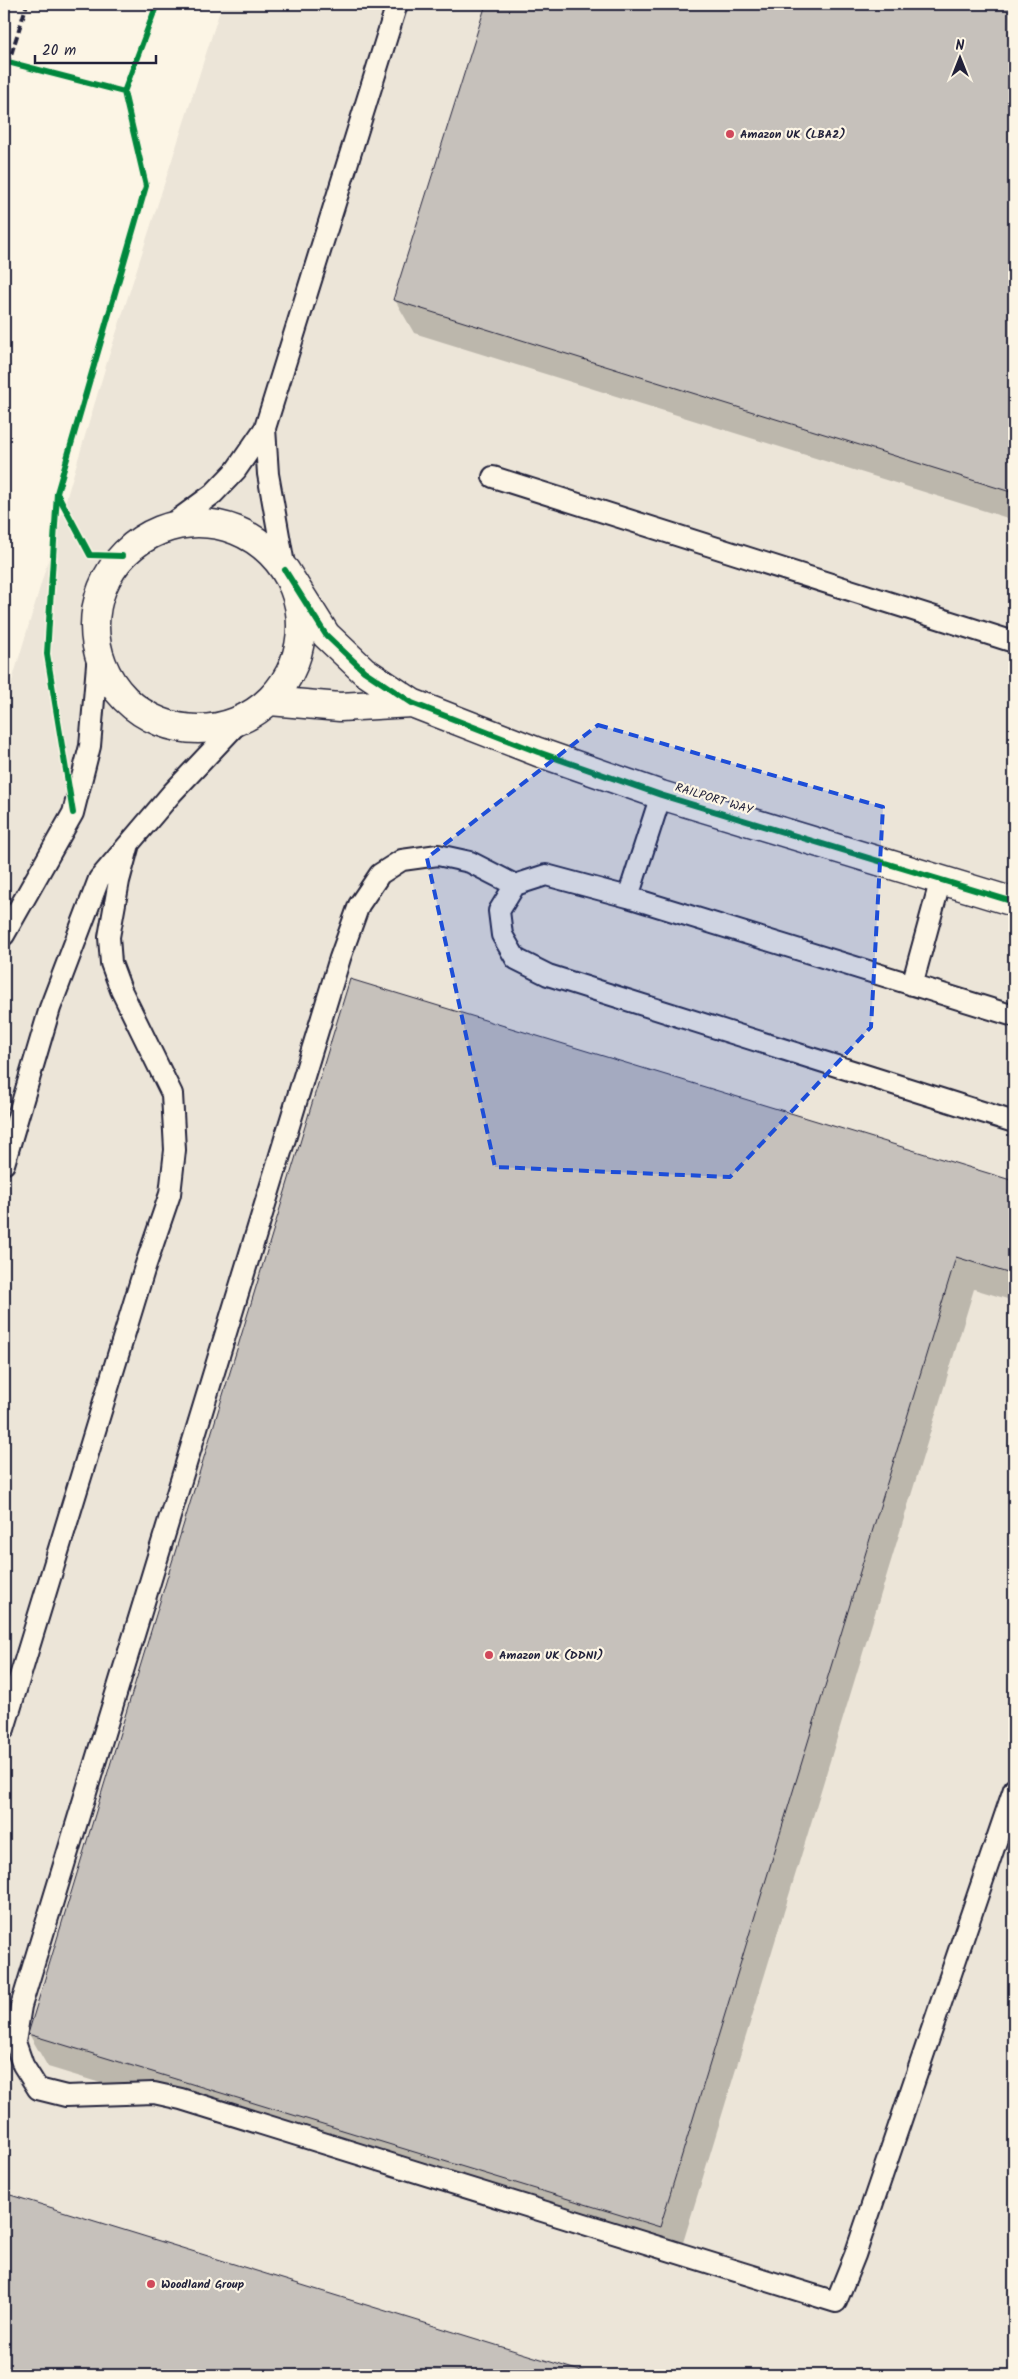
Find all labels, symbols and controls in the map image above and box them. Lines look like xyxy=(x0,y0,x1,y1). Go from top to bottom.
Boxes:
scale bar xyxy=(35,32,156,64)
north arrow xyxy=(936,32,986,82)
text: N xyxy=(956,35,965,57)
text: 20 m xyxy=(42,39,76,63)
place label: Amazon UK (LBA2) xyxy=(740,125,846,144)
marker: Amazon UK (LBA2) xyxy=(724,128,736,140)
street label: RAILPORT WAY xyxy=(673,778,756,820)
place label: Amazon UK (DDN1) xyxy=(499,1646,603,1665)
marker: Amazon UK (DDN1) xyxy=(483,1649,495,1661)
place label: Woodland Group xyxy=(161,2275,245,2294)
marker: Woodland Group xyxy=(145,2278,157,2290)

